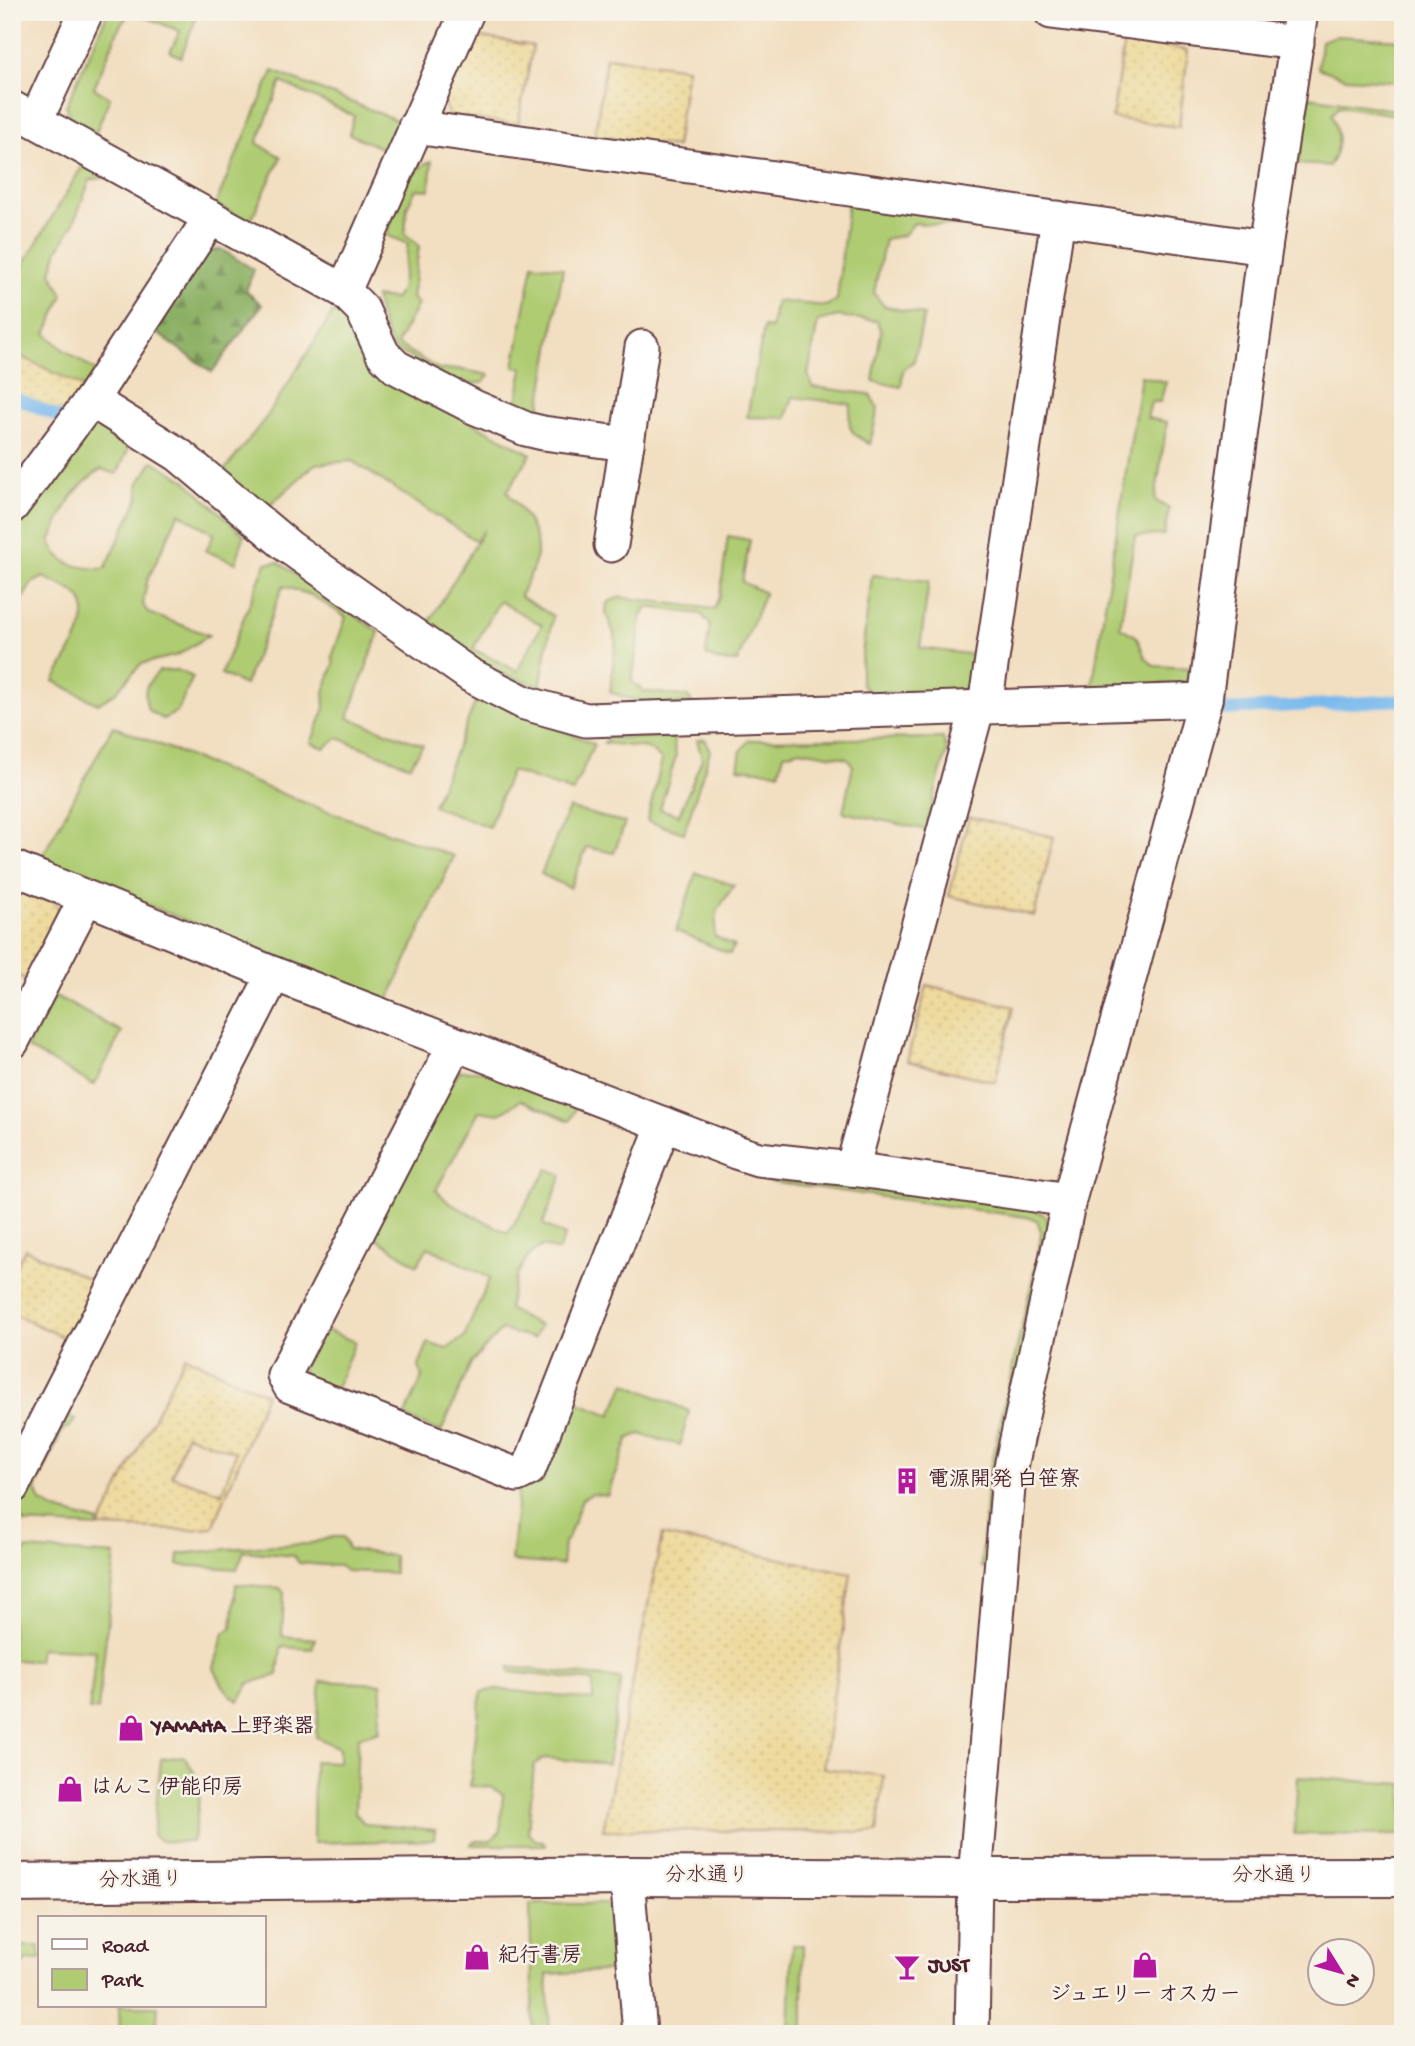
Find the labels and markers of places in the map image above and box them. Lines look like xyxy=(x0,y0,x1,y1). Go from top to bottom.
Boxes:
building icon: 電源開発 白笹寮 xyxy=(892,1466,922,1496)
place label: 電源開発 白笹寮 xyxy=(928,1467,1080,1494)
shop icon: YAMAHA 上野楽器 xyxy=(116,1713,146,1743)
place label: YAMAHA 上野楽器 xyxy=(149,1714,314,1741)
shop icon: はんこ 伊能印房 xyxy=(55,1774,85,1804)
place label: はんこ 伊能印房 xyxy=(91,1775,243,1802)
shop icon: 紀行書房 xyxy=(462,1942,492,1972)
place label: 紀行書房 xyxy=(498,1943,582,1970)
shop icon: ジュエリー オスカー xyxy=(1130,1950,1160,1980)
bar icon: JUST xyxy=(892,1952,922,1982)
place label: JUST xyxy=(927,1955,971,1980)
place label: ジュエリー オスカー xyxy=(1049,1983,1241,2009)

